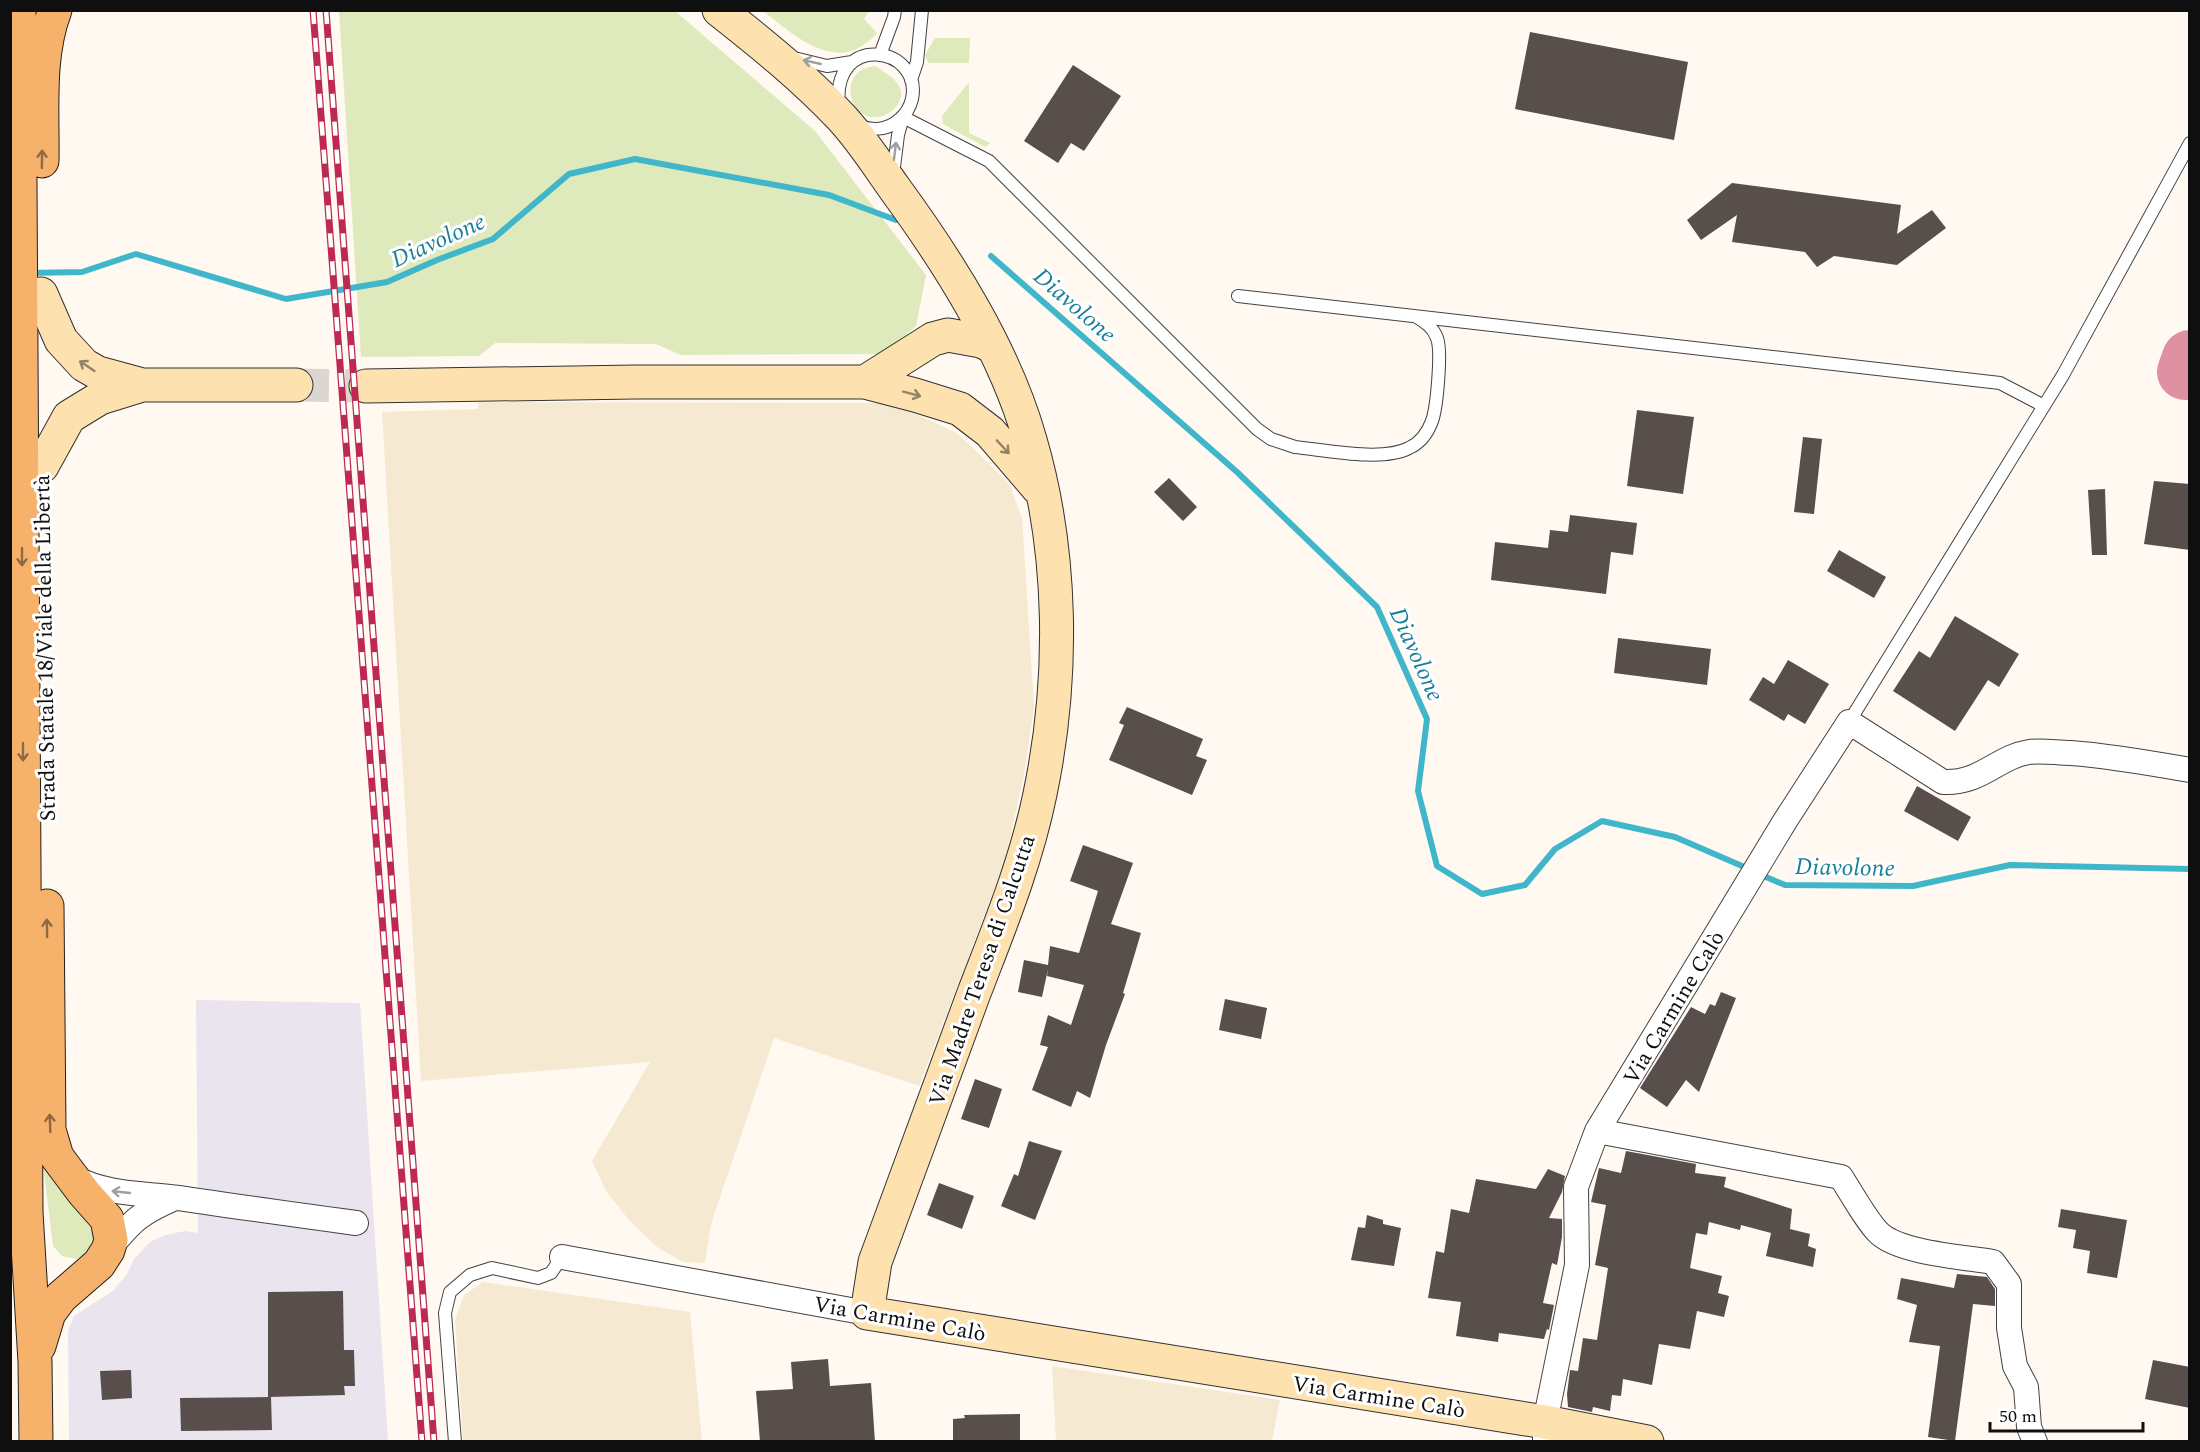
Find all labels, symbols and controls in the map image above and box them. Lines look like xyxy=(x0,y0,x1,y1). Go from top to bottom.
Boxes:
one-way arrow xyxy=(803,56,822,68)
one-way arrow xyxy=(890,141,901,161)
one-way arrow xyxy=(36,150,48,170)
water label: Diavolone xyxy=(385,204,491,278)
water label: Diavolone xyxy=(1025,259,1124,352)
one-way arrow xyxy=(80,360,96,372)
one-way arrow xyxy=(903,389,922,401)
one-way arrow xyxy=(996,440,1011,455)
street label: Strada Statale 18/Viale della Libertà xyxy=(26,474,65,822)
one-way arrow xyxy=(16,547,28,567)
water label: Diavolone xyxy=(1379,601,1453,707)
one-way arrow xyxy=(17,742,29,762)
street label: Via Madre Teresa di Calcutta xyxy=(920,830,1044,1111)
water label: Diavolone xyxy=(1795,849,1895,887)
one-way arrow xyxy=(41,918,53,938)
street label: Via Carmine Calò xyxy=(1615,924,1733,1091)
one-way arrow xyxy=(44,1113,55,1133)
one-way arrow xyxy=(112,1186,132,1197)
street label: Via Carmine Calò xyxy=(811,1288,989,1351)
street label: Via Carmine Calò xyxy=(1290,1368,1468,1427)
scale bar xyxy=(1990,1395,2143,1433)
text: 50 m xyxy=(1999,1403,2037,1430)

